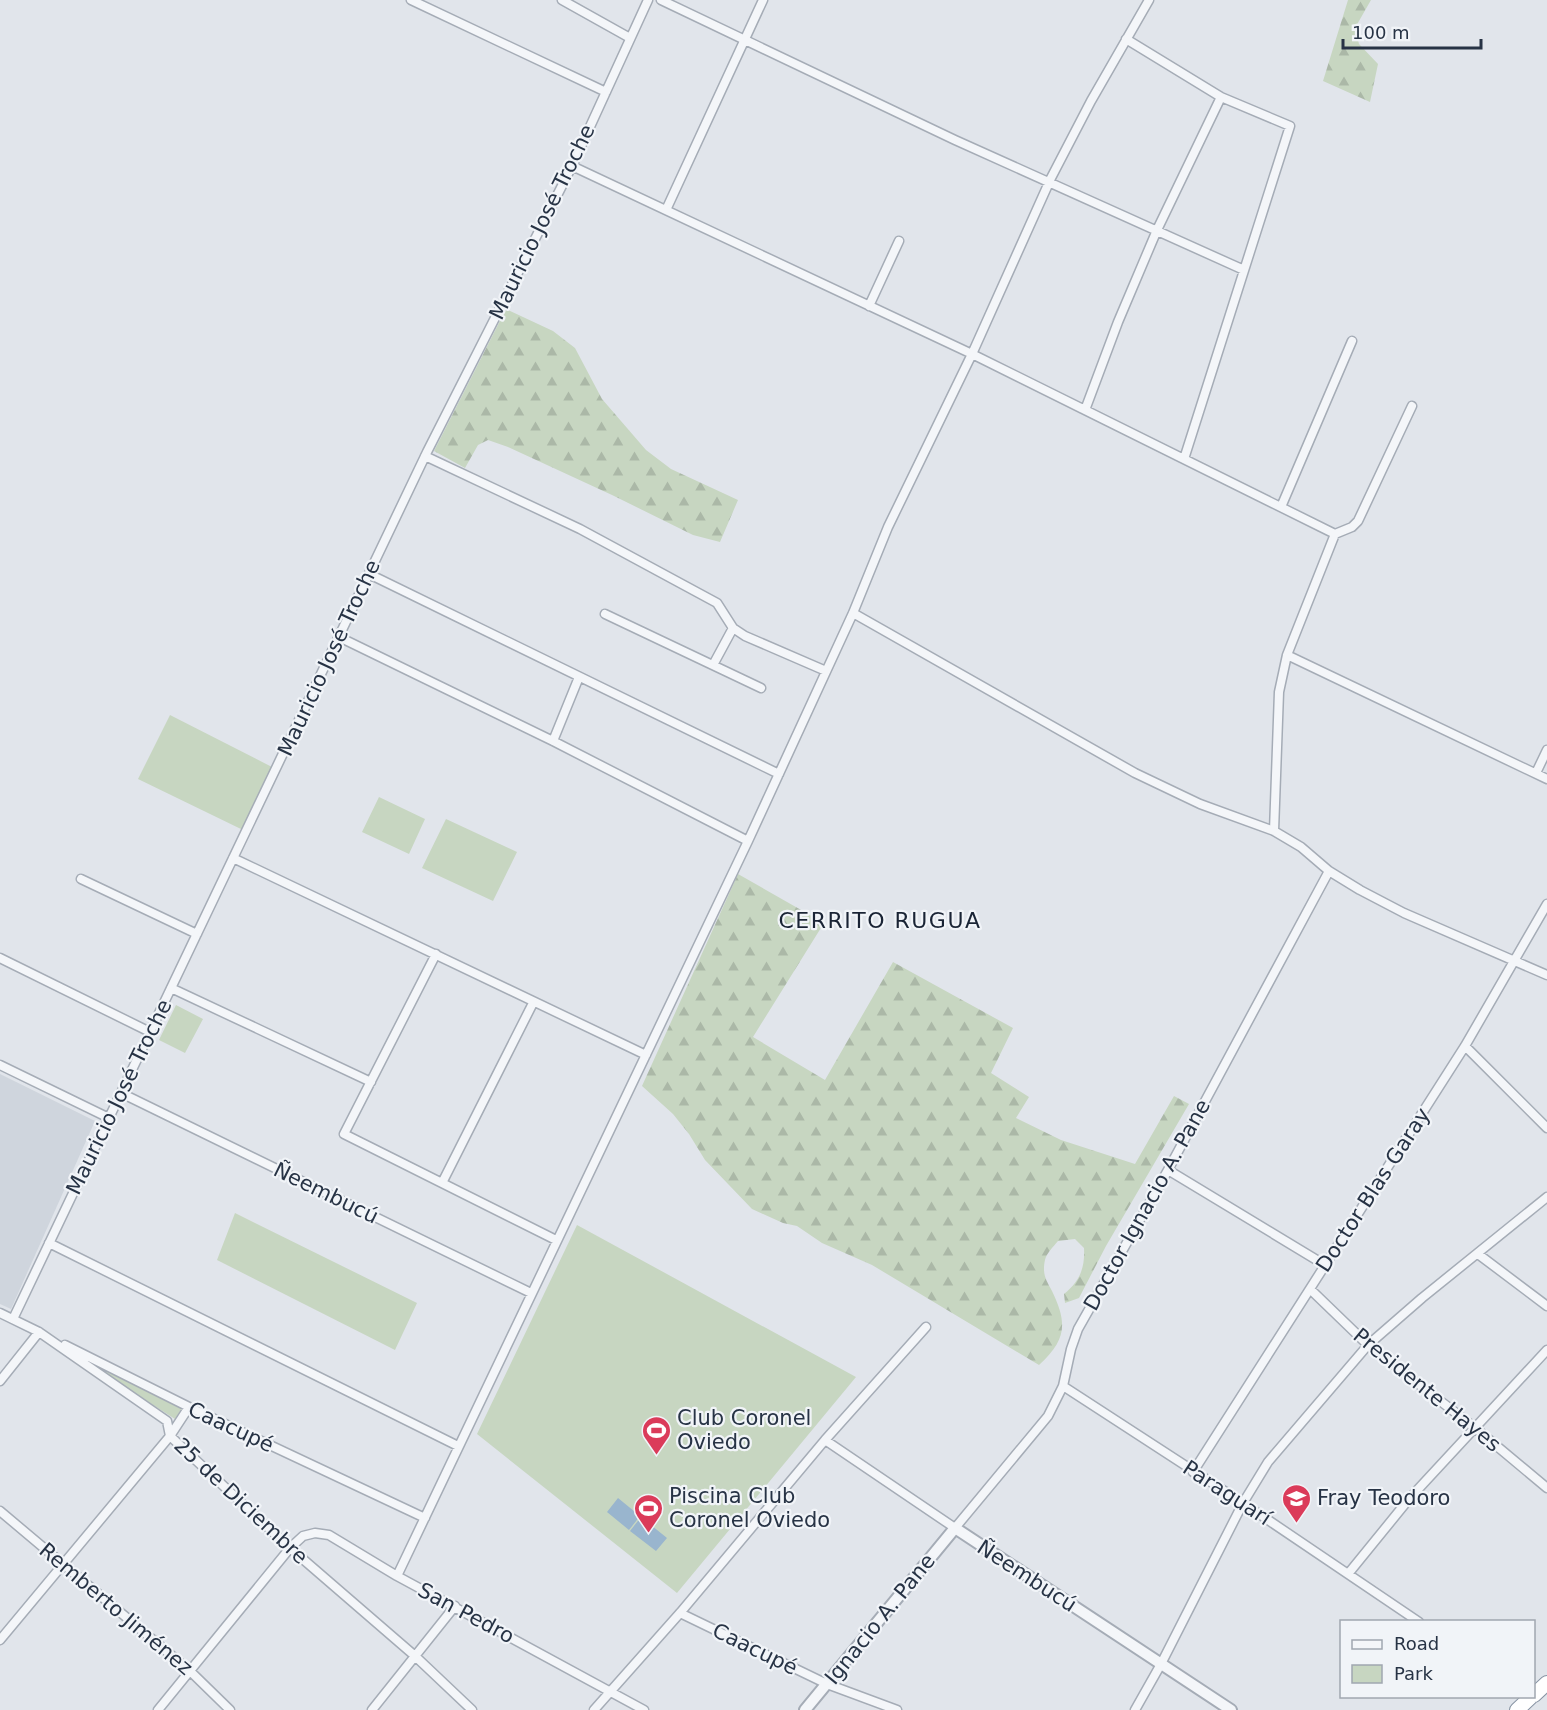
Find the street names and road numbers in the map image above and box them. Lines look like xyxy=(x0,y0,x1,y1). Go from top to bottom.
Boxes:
street label: Mauricio José Troche xyxy=(484,121,600,323)
street label: Mauricio José Troche xyxy=(273,556,385,760)
street label: Mauricio José Troche xyxy=(61,996,177,1198)
street label: Doctor Ignacio A. Pane xyxy=(1079,1095,1215,1315)
street label: Doctor Blas Garay xyxy=(1311,1103,1435,1277)
street label: Ñeembucú xyxy=(270,1156,383,1229)
street label: Presidente Hayes xyxy=(1349,1323,1505,1457)
street label: Caacupé xyxy=(184,1397,278,1457)
street label: 25 de Diciembre xyxy=(169,1433,313,1569)
street label: Paraguarí xyxy=(1178,1456,1276,1531)
street label: Ñeembucú xyxy=(973,1533,1082,1617)
street label: Remberto Jiménez xyxy=(35,1538,197,1680)
street label: Ignacio A. Pane xyxy=(820,1549,940,1689)
street label: San Pedro xyxy=(414,1578,518,1648)
street label: Caacupé xyxy=(709,1618,801,1680)

